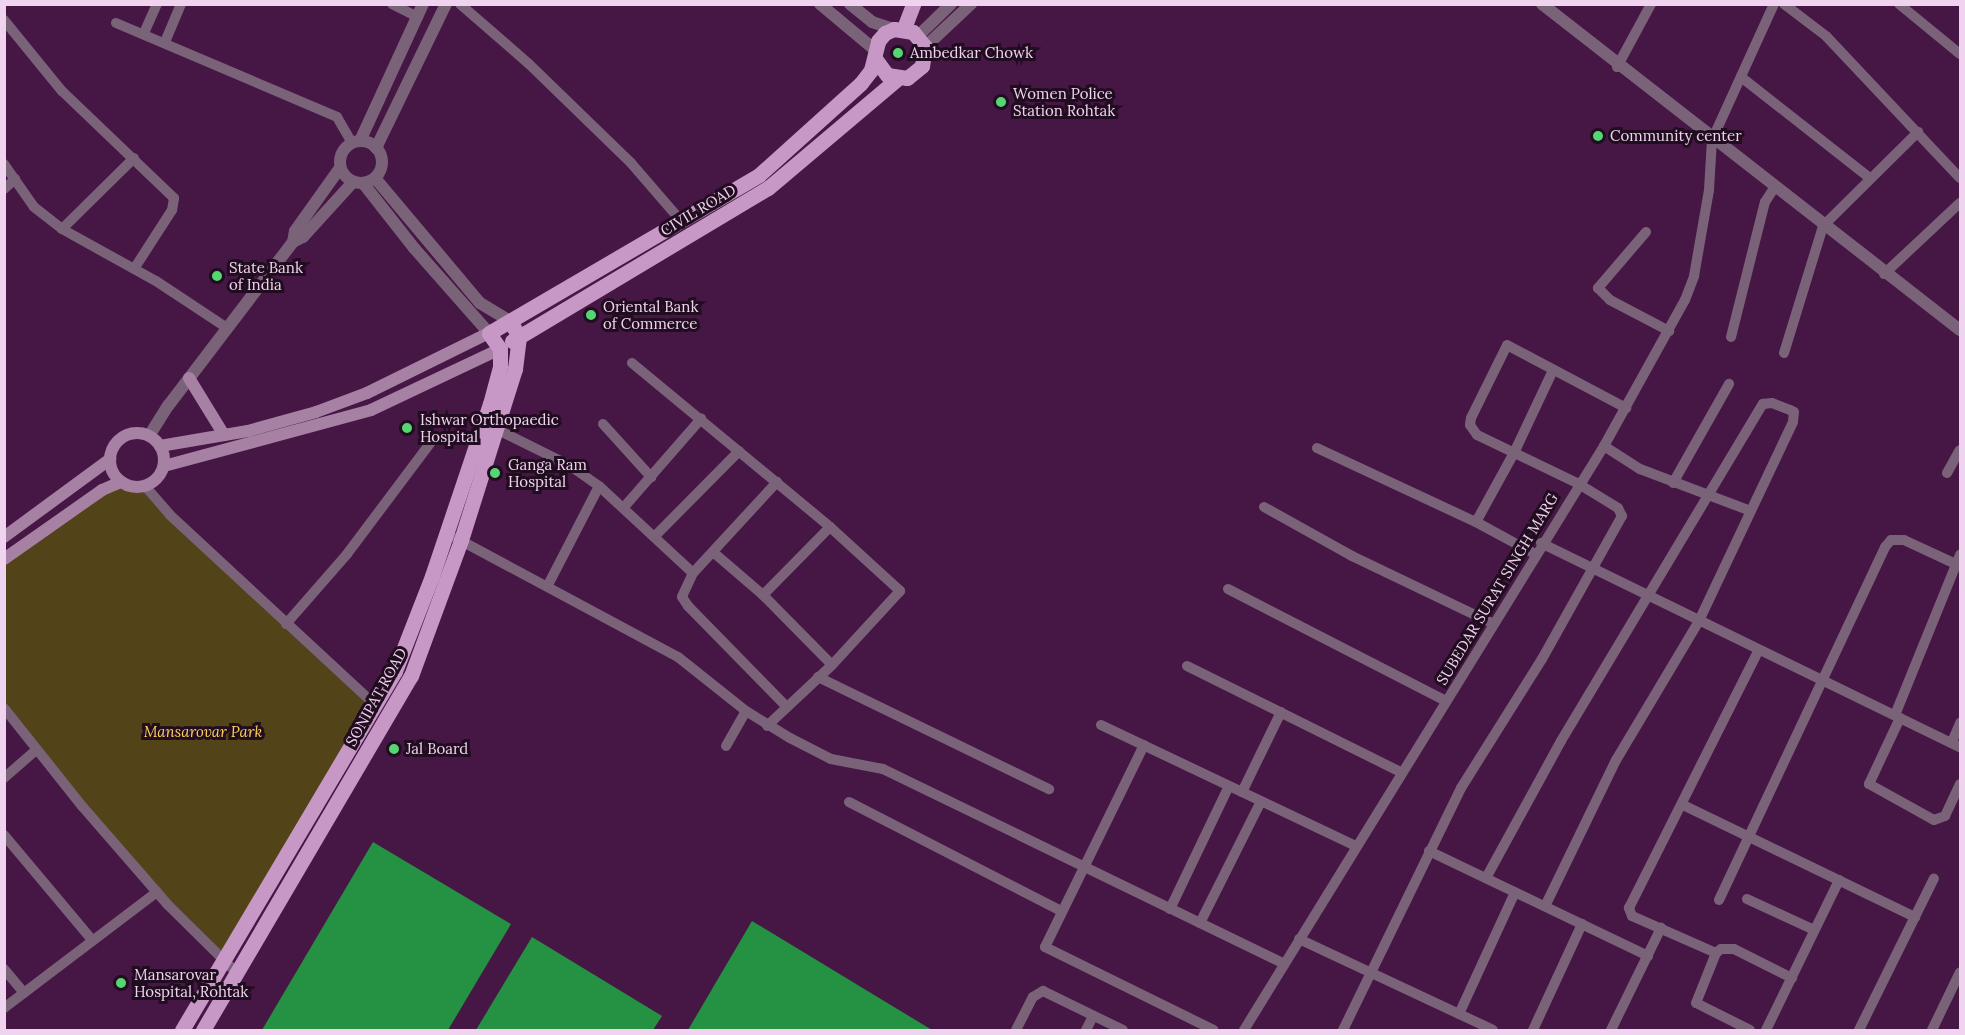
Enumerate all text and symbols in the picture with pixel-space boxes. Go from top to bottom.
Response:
place label: Ambedkar Chowk [910,44,1033,62]
marker: Ambedkar Chowk [891,46,905,60]
place label: Women Police Station Rohtak [1013,84,1115,119]
marker: Women Police Station Rohtak [994,95,1008,109]
place label: Community center [1610,127,1742,145]
marker: Community center [1591,129,1605,143]
street label: CIVIL ROAD [657,180,739,240]
place label: State Bank of India [229,258,303,293]
marker: State Bank of India [210,269,224,283]
place label: Oriental Bank of Commerce [603,297,699,332]
marker: Oriental Bank of Commerce [584,308,598,322]
place label: Ishwar Orthopaedic Hospital [420,410,559,445]
marker: Ishwar Orthopaedic Hospital [398,419,416,437]
place label: Ganga Ram Hospital [508,455,587,490]
marker: Ganga Ram Hospital [486,464,504,482]
street label: SUBEDAR SURAT SINGH MARG [1433,490,1561,688]
street label: SONIPAT ROAD [342,645,410,749]
park label: Mansarovar Park [144,723,262,741]
place label: Jal Board [406,740,468,758]
marker: Jal Board [387,742,401,756]
place label: Mansarovar Hospital, Rohtak [134,965,248,1000]
marker: Mansarovar Hospital, Rohtak [112,974,130,992]

